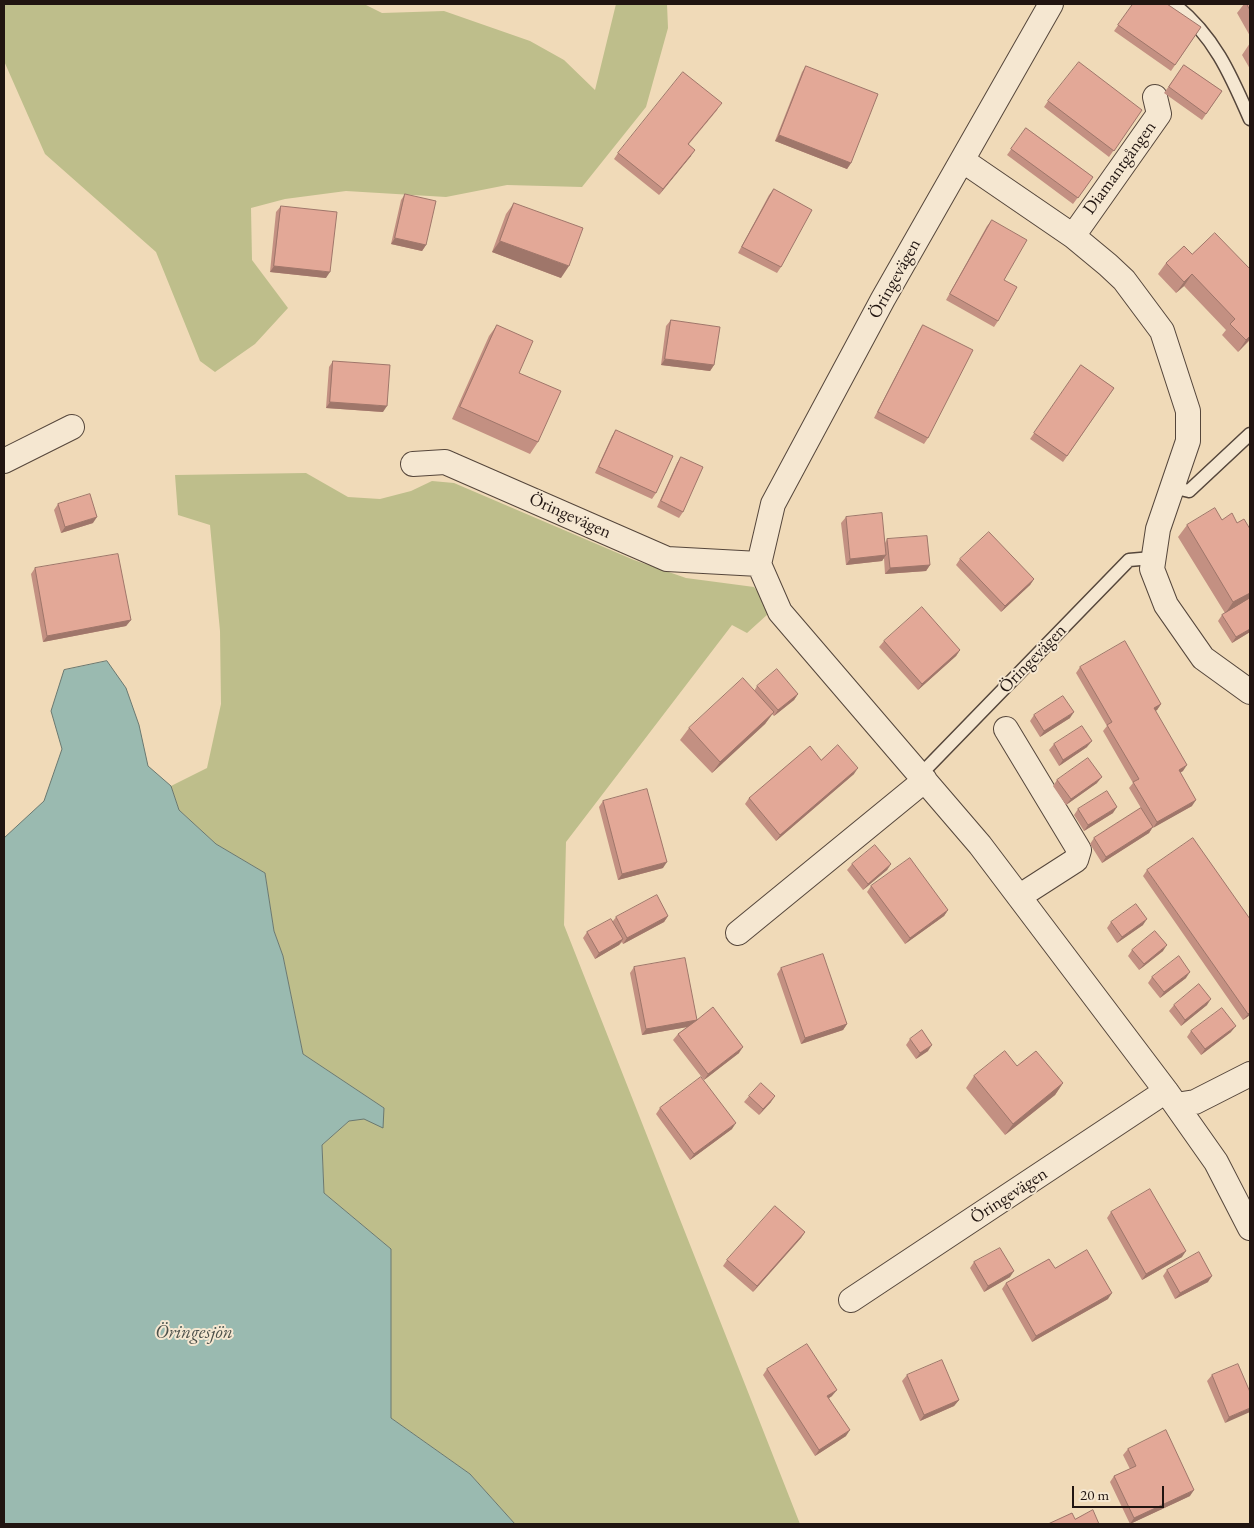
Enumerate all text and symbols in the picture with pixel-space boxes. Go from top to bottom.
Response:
street label: Diamantgången [1079,117,1161,219]
street label: Öringevägen [864,235,926,323]
street label: Öringevägen [526,488,614,544]
street label: Öringevägen [995,620,1071,698]
street label: Öringevägen [966,1163,1052,1229]
water label: Öringesjön [155,1322,233,1344]
scale bar [1074,1476,1166,1508]
text: 20 m [1080,1485,1109,1504]

